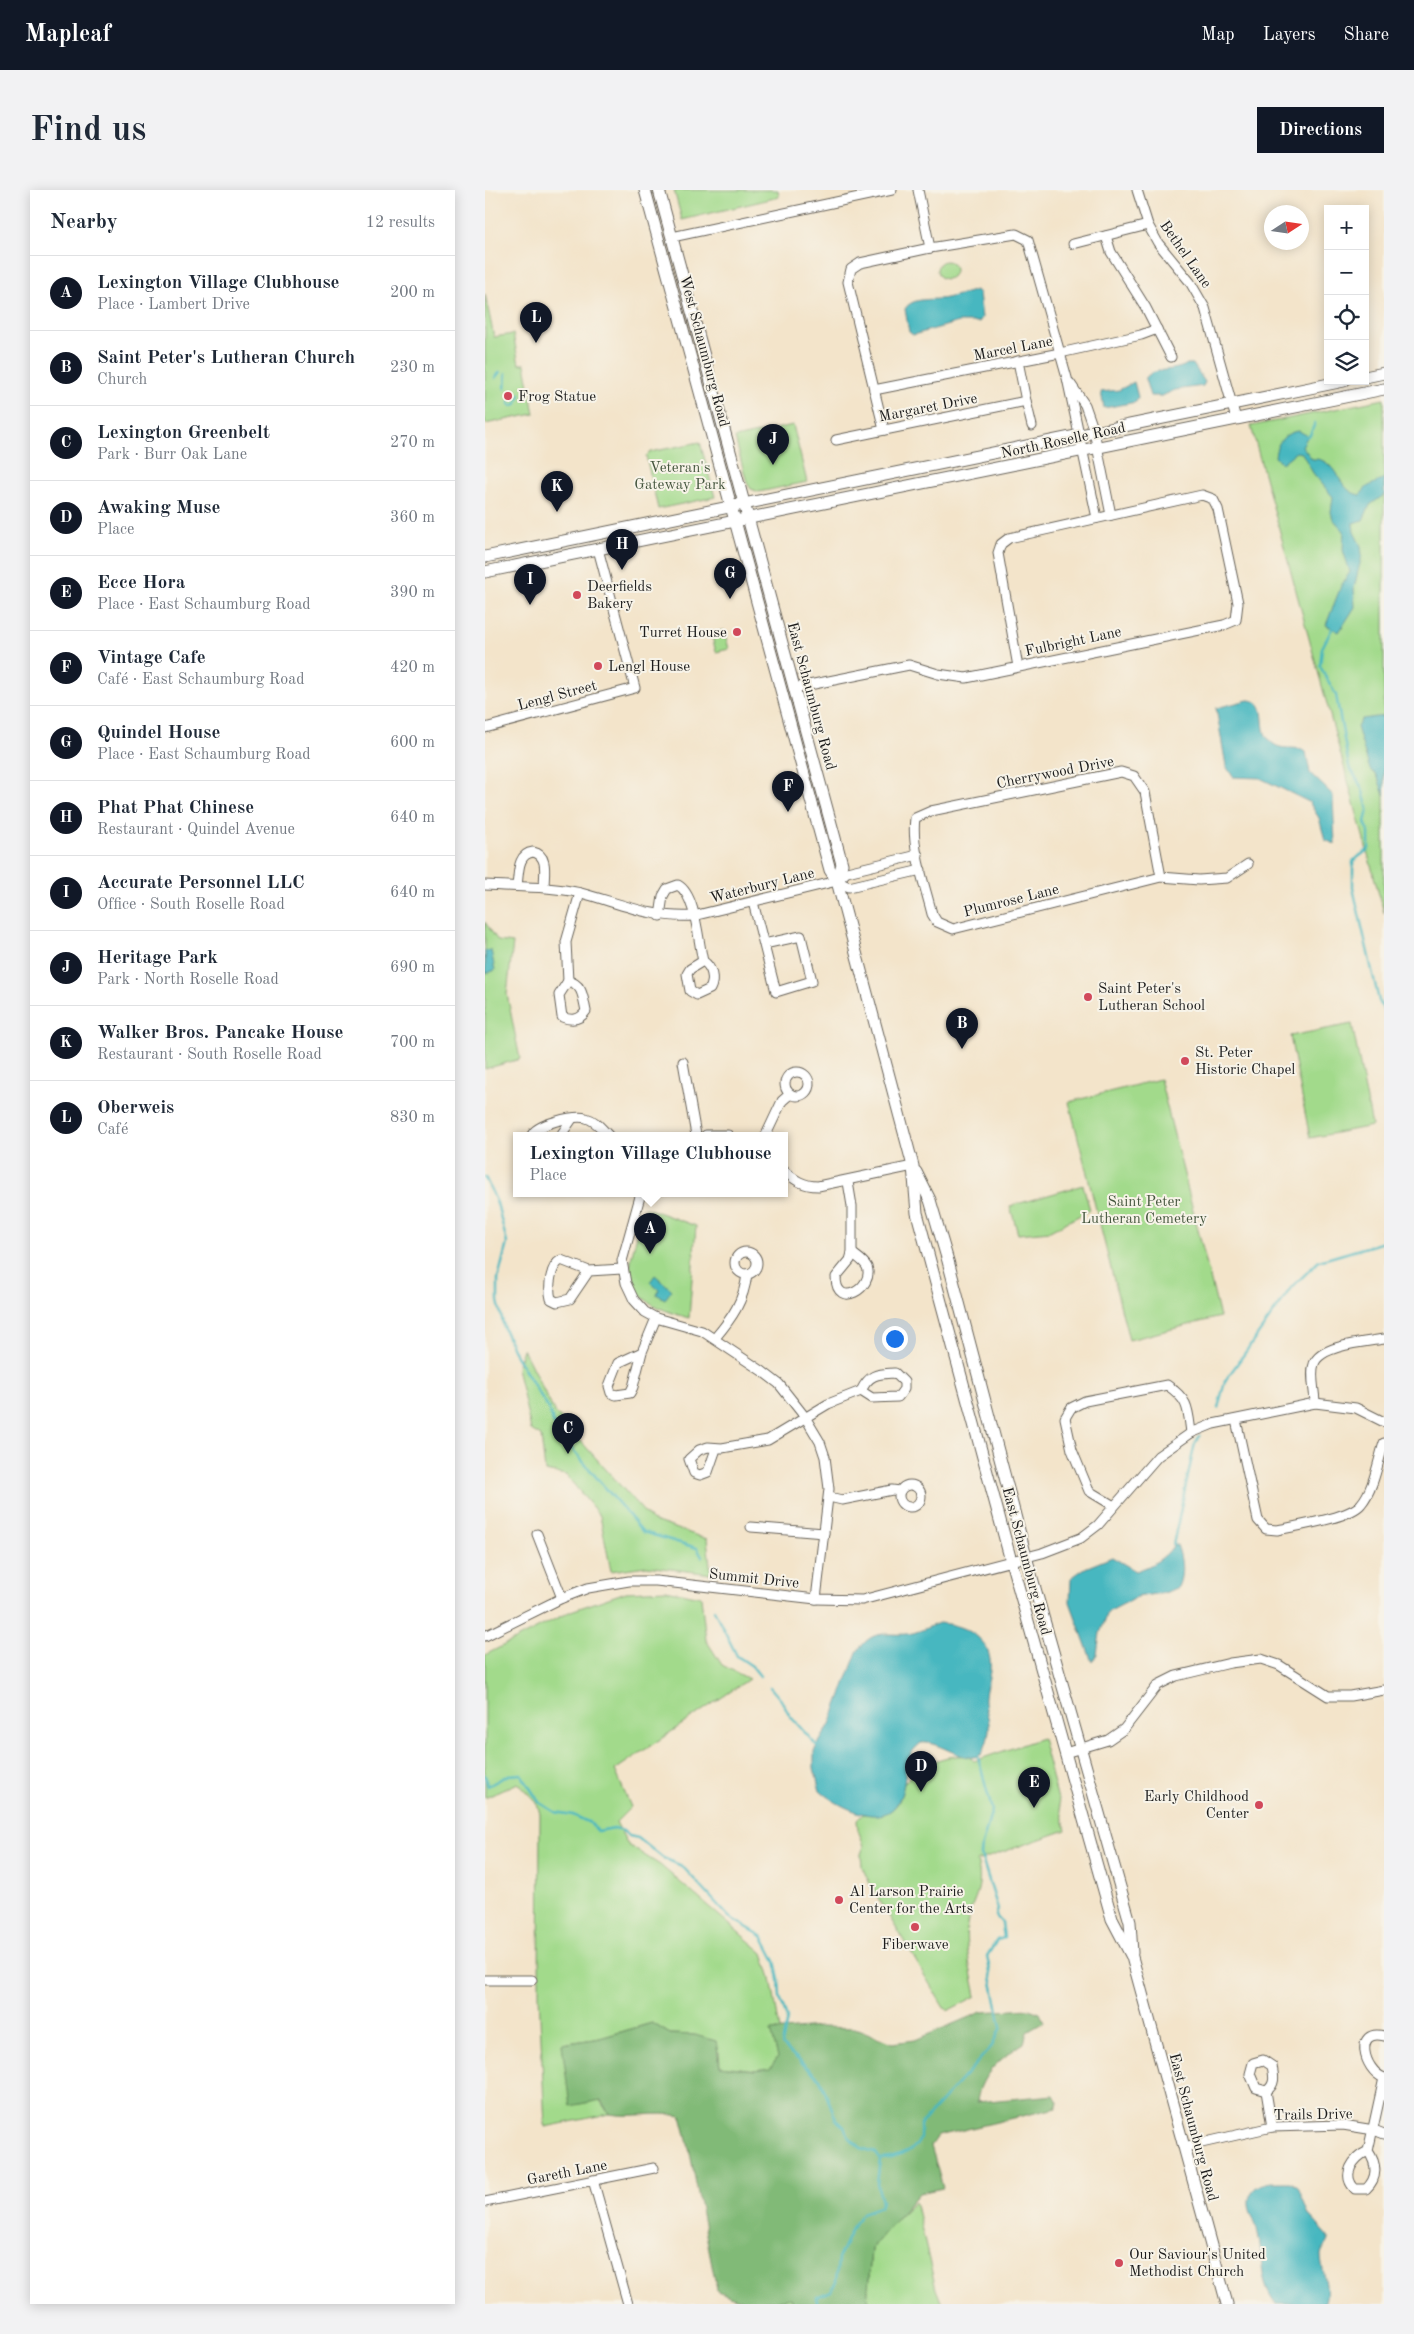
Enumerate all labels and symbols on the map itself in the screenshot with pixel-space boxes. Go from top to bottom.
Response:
north arrow [1264,205,1309,250]
street label: Bethel Lane [1156,218,1213,291]
street label: West Schaumburg Road [676,274,731,429]
pin: L [520,302,552,343]
street label: Marcel Lane [972,334,1054,364]
marker: Frog Statue [502,390,514,402]
place label: Frog Statue [518,390,596,405]
street label: Margaret Drive [878,392,979,425]
street label: North Roselle Road [1000,421,1127,462]
pin: J [757,424,789,465]
park label: Veteran's Gateway Park [634,461,726,493]
pin: K [541,471,573,512]
pin: H [606,529,638,570]
pin: G [714,558,746,599]
pin: I [514,564,546,605]
place label: Deerfields Bakery [587,580,652,612]
marker: Deerfields Bakery [571,589,583,601]
street label: East Schaumburg Road [784,621,838,772]
street label: Fulbright Lane [1024,625,1123,660]
place label: Turret House [639,626,727,641]
marker: Turret House [731,626,743,638]
marker: Lengl House [592,660,604,672]
place label: Lengl House [608,660,690,675]
street label: Lengl Street [516,679,599,714]
street label: Cherrywood Drive [995,755,1115,792]
pin: F [772,771,804,812]
street label: Waterbury Lane [709,866,816,907]
street label: Plumrose Lane [962,882,1061,921]
place label: Saint Peter's Lutheran School [1098,982,1205,1014]
marker: Saint Peter's Lutheran School [1082,991,1094,1003]
pin: B [946,1008,978,1049]
place label: St. Peter Historic Chapel [1195,1046,1295,1078]
marker: St. Peter Historic Chapel [1179,1055,1191,1067]
park label: Saint Peter Lutheran Cemetery [1081,1195,1207,1227]
pin: A [634,1213,666,1254]
your location [882,1326,908,1352]
pin: C [552,1413,584,1454]
street label: East Schaumburg Road [999,1486,1053,1637]
street label: Summit Drive [708,1567,800,1592]
pin: D [905,1751,937,1792]
pin: E [1018,1767,1050,1808]
place label: Early Childhood Center [1144,1790,1249,1822]
marker: Early Childhood Center [1253,1799,1265,1811]
place label: Al Larson Prairie Center for the Arts [849,1885,973,1917]
marker: Al Larson Prairie Center for the Arts [833,1894,845,1906]
marker: Fiberwave [909,1921,921,1933]
place label: Fiberwave [881,1938,949,1953]
street label: East Schaumburg Road [1166,2052,1220,2203]
street label: Trails Drive [1273,2107,1353,2124]
street label: Gareth Lane [526,2158,609,2189]
place label: Our Saviour's United Methodist Church [1129,2248,1266,2280]
marker: Our Saviour's United Methodist Church [1113,2257,1125,2269]

